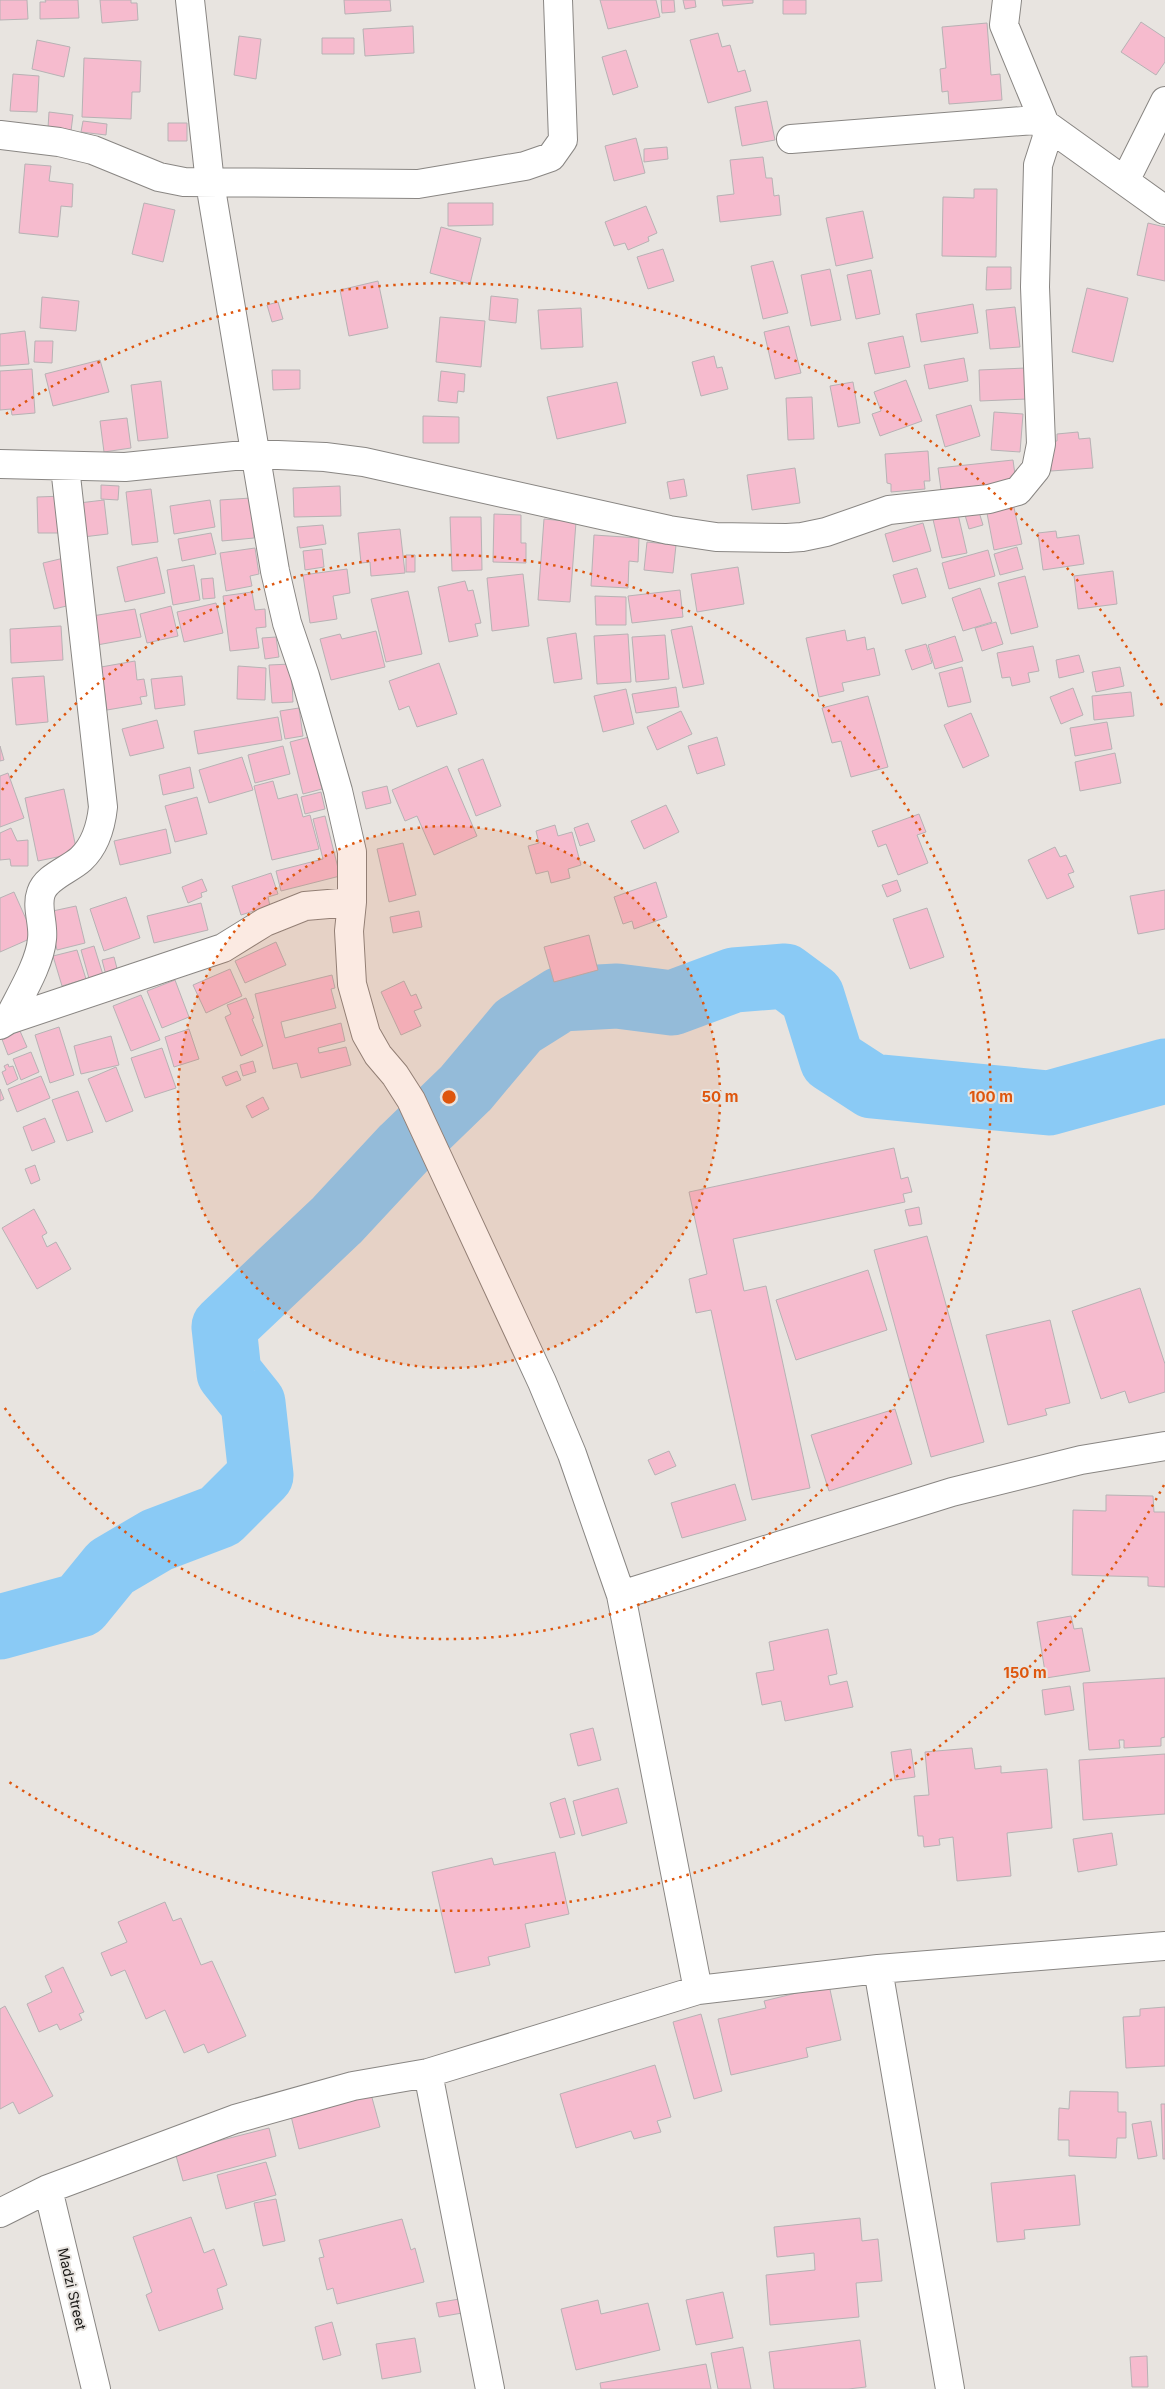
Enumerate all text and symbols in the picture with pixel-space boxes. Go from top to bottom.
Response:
text: 50 m [702,1087,738,1106]
text: 100 m [969,1087,1013,1106]
centre of rings [440,1088,458,1106]
text: 150 m [1003,1663,1047,1682]
street label: Madzi Street [55,2246,90,2332]

